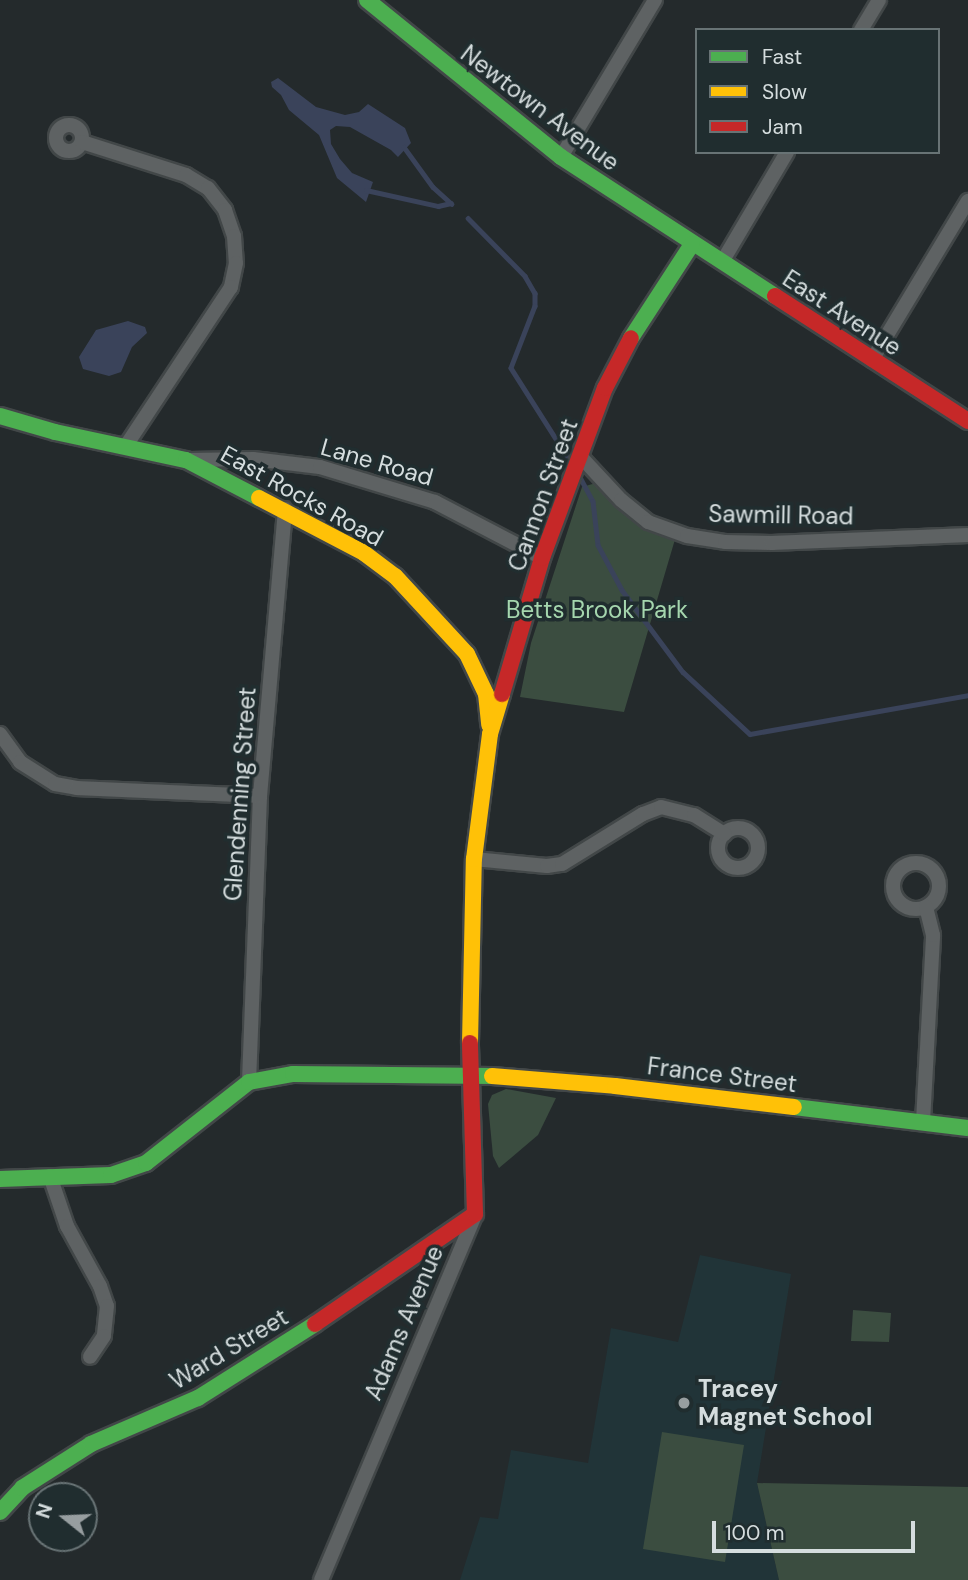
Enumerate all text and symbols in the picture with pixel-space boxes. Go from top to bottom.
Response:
legend [695,28,940,154]
street label: Newtown Avenue [455,39,625,177]
text: Fast [762,43,802,71]
text: Slow [762,78,807,106]
text: Jam [762,113,803,141]
street label: East Avenue [777,264,907,362]
street label: Cannon Street [502,415,584,575]
street label: Lane Road [318,432,436,492]
street label: East Rocks Road [216,439,388,553]
street label: Sawmill Road [708,499,854,531]
park label: Betts Brook Park [506,596,688,624]
street label: Glendenning Street [218,686,262,902]
street label: France Street [646,1052,798,1098]
street label: Adams Avenue [359,1242,449,1404]
street label: Ward Street [165,1302,293,1396]
place label: Tracey Magnet School [698,1375,872,1431]
marker: Tracey Magnet School [676,1395,692,1411]
north arrow [28,1482,98,1552]
text: N [30,1501,58,1521]
scale bar [716,1506,919,1550]
text: 100 m [725,1519,785,1547]

